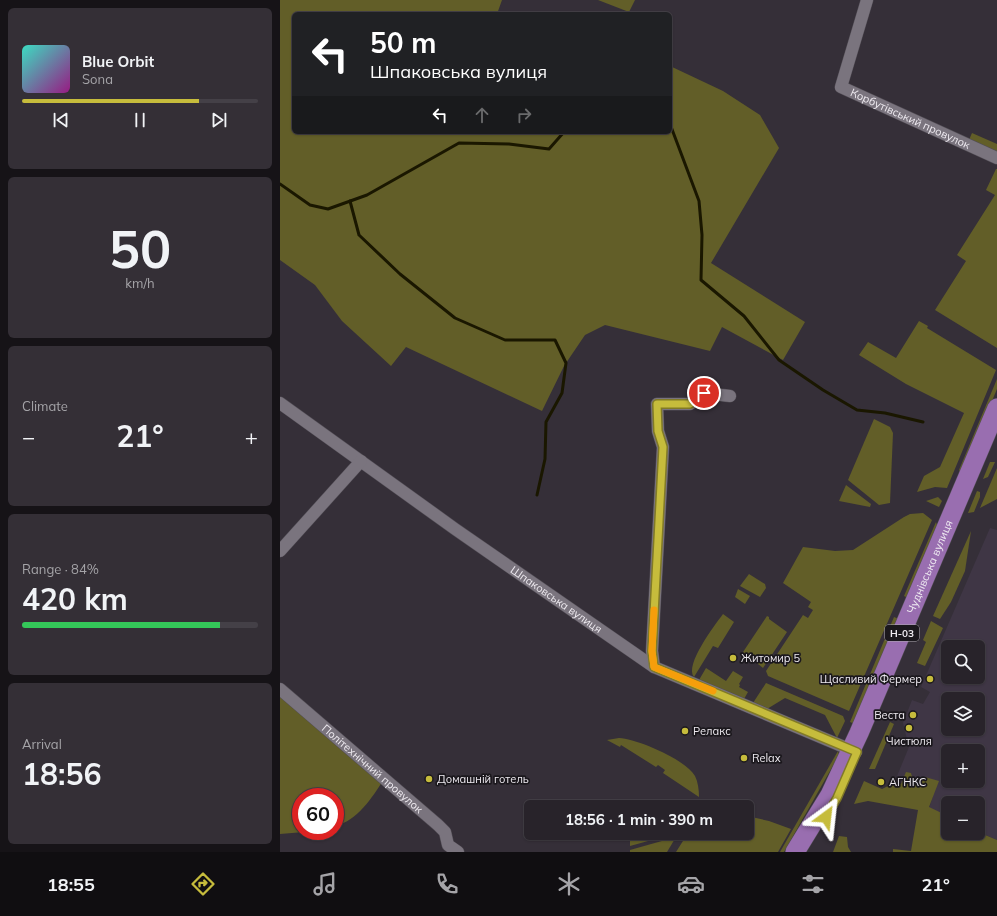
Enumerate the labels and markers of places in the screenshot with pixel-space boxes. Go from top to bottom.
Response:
pin [687,376,721,410]
place label: Житомир 5 [741,651,800,665]
marker: Житомир 5 [728,653,738,663]
place label: Щасливий Фермер [820,672,922,686]
marker: Щасливий Фермер [925,674,935,684]
place label: Веста [874,708,905,722]
marker: Веста [908,710,918,720]
marker: Чистюля [904,723,914,733]
place label: Релакс [693,724,731,738]
marker: Релакс [680,726,690,736]
place label: Чистюля [886,734,932,748]
place label: Relax [752,751,781,765]
marker: Relax [739,753,749,763]
place label: Домашній готель [437,772,529,786]
marker: Домашній готель [424,774,434,784]
place label: АГНКС [889,775,926,789]
marker: АГНКС [876,777,886,787]

